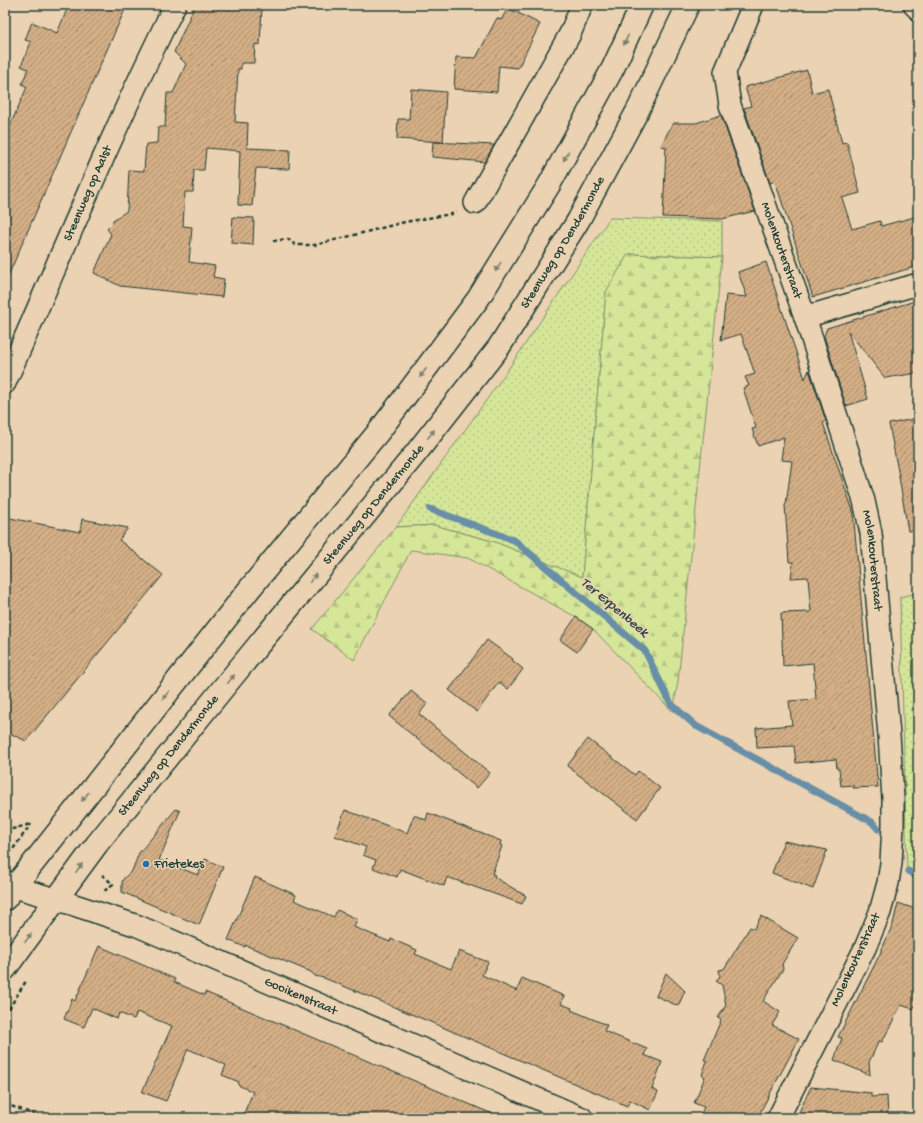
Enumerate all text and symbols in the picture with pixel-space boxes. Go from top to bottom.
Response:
one-way arrow [623,35,629,46]
street label: Steenweg op Aalst [60,142,116,243]
one-way arrow [562,150,569,161]
street label: Steenweg op Dendermonde [518,174,608,311]
street label: Molenkouterstraat [757,200,806,302]
one-way arrow [494,262,502,272]
one-way arrow [419,367,427,378]
one-way arrow [427,429,435,440]
street label: Steenweg op Dendermonde [320,441,428,568]
street label: Molenkouterstraat [859,508,886,613]
one-way arrow [309,573,318,584]
water label: Ter Erpenbeek [577,575,653,642]
one-way arrow [226,673,235,684]
one-way arrow [162,689,170,700]
street label: Steenweg op Dendermonde [115,692,222,819]
one-way arrow [81,791,90,802]
place label: Frietekes [153,857,205,872]
marker: Frietekes [141,859,151,869]
one-way arrow [75,862,84,873]
street label: Molenkouterstraat [828,909,885,1009]
one-way arrow [24,932,32,943]
street label: Gooikenstraat [262,974,341,1019]

